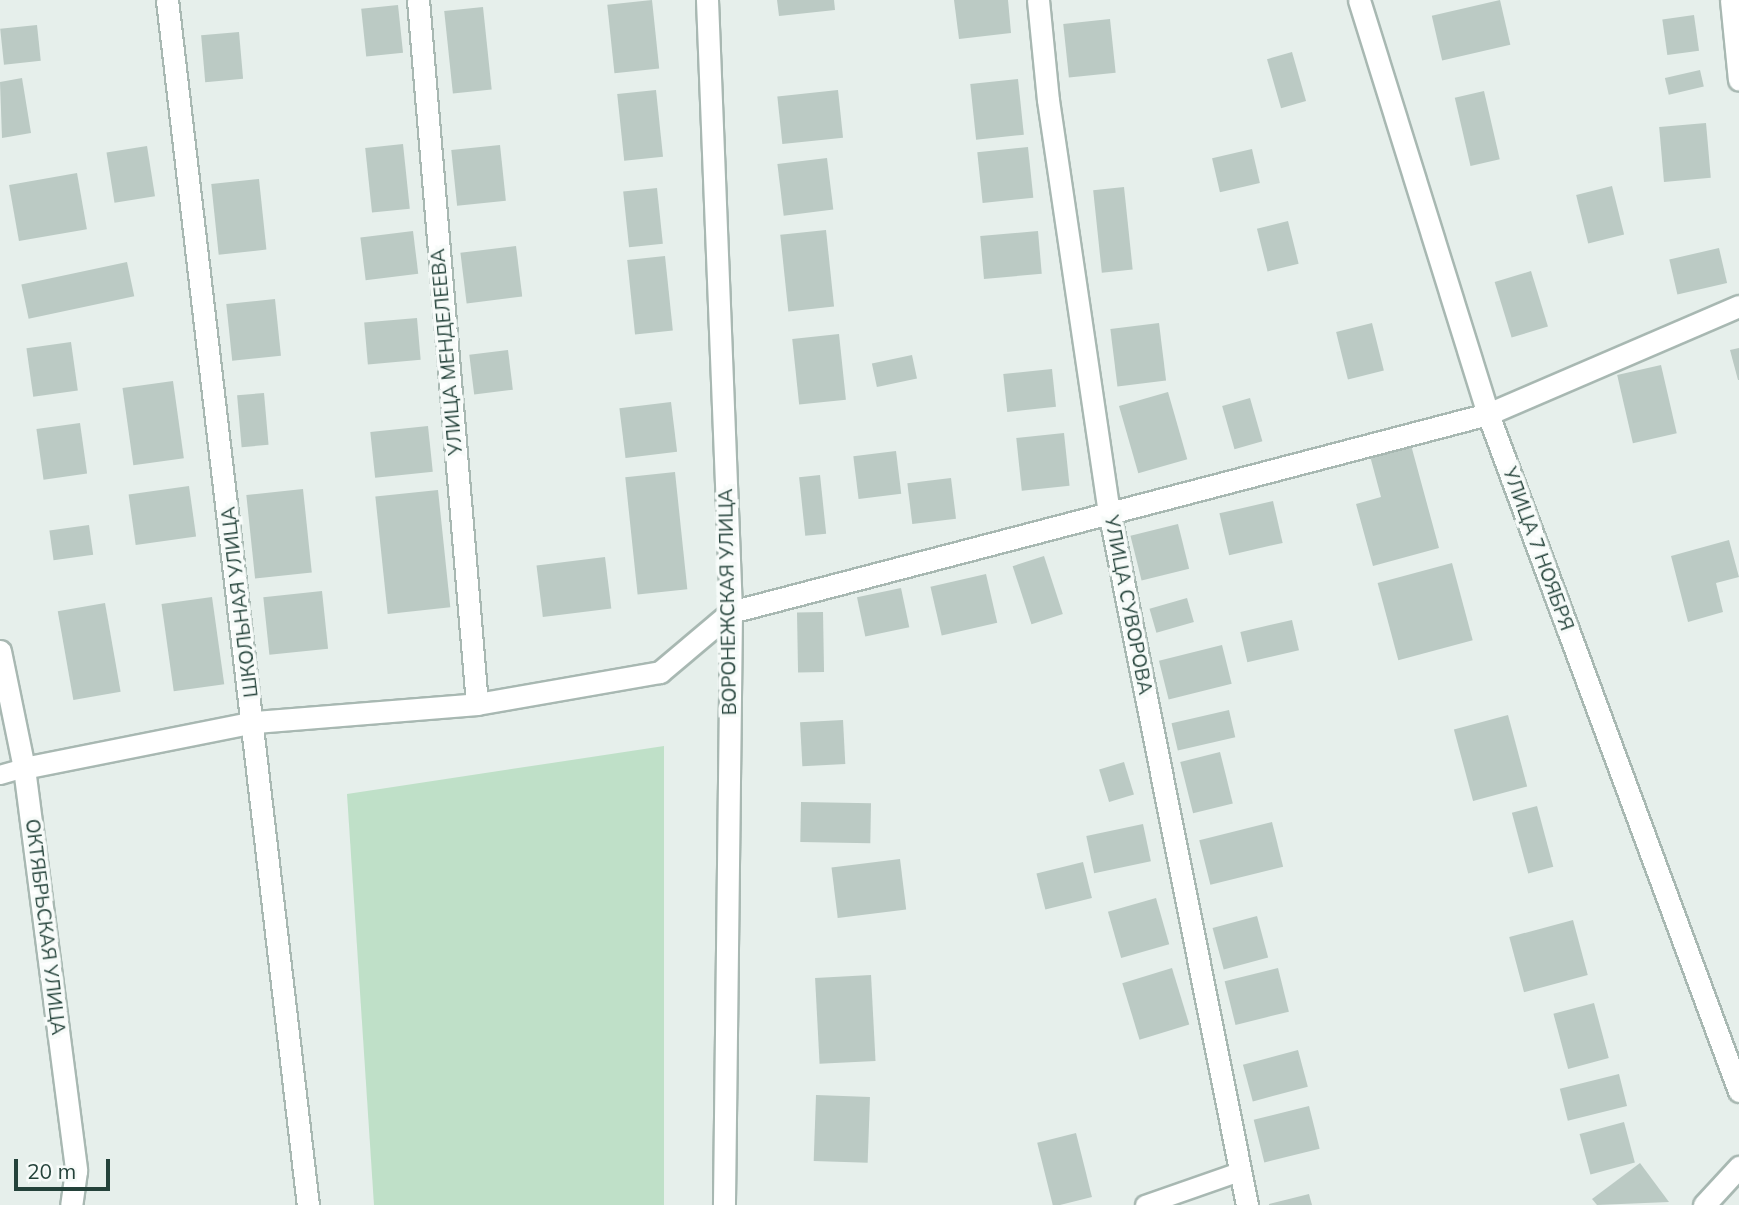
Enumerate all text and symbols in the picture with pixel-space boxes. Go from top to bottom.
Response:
street label: УЛИЦА МЕНДЕЛЕЕВА [427,248,467,456]
street label: УЛИЦА 7 НОЯБРЯ [1498,464,1578,634]
street label: ВОРОНЕЖСКАЯ УЛИЦА [715,489,741,715]
street label: ШКОЛЬНАЯ УЛИЦА [217,505,263,699]
street label: УЛИЦА СУВОРОВА [1099,513,1157,697]
street label: ОКТЯБРЬСКАЯ УЛИЦА [20,818,70,1036]
scale bar [18,1146,114,1190]
text: 20 m [27,1158,76,1184]

